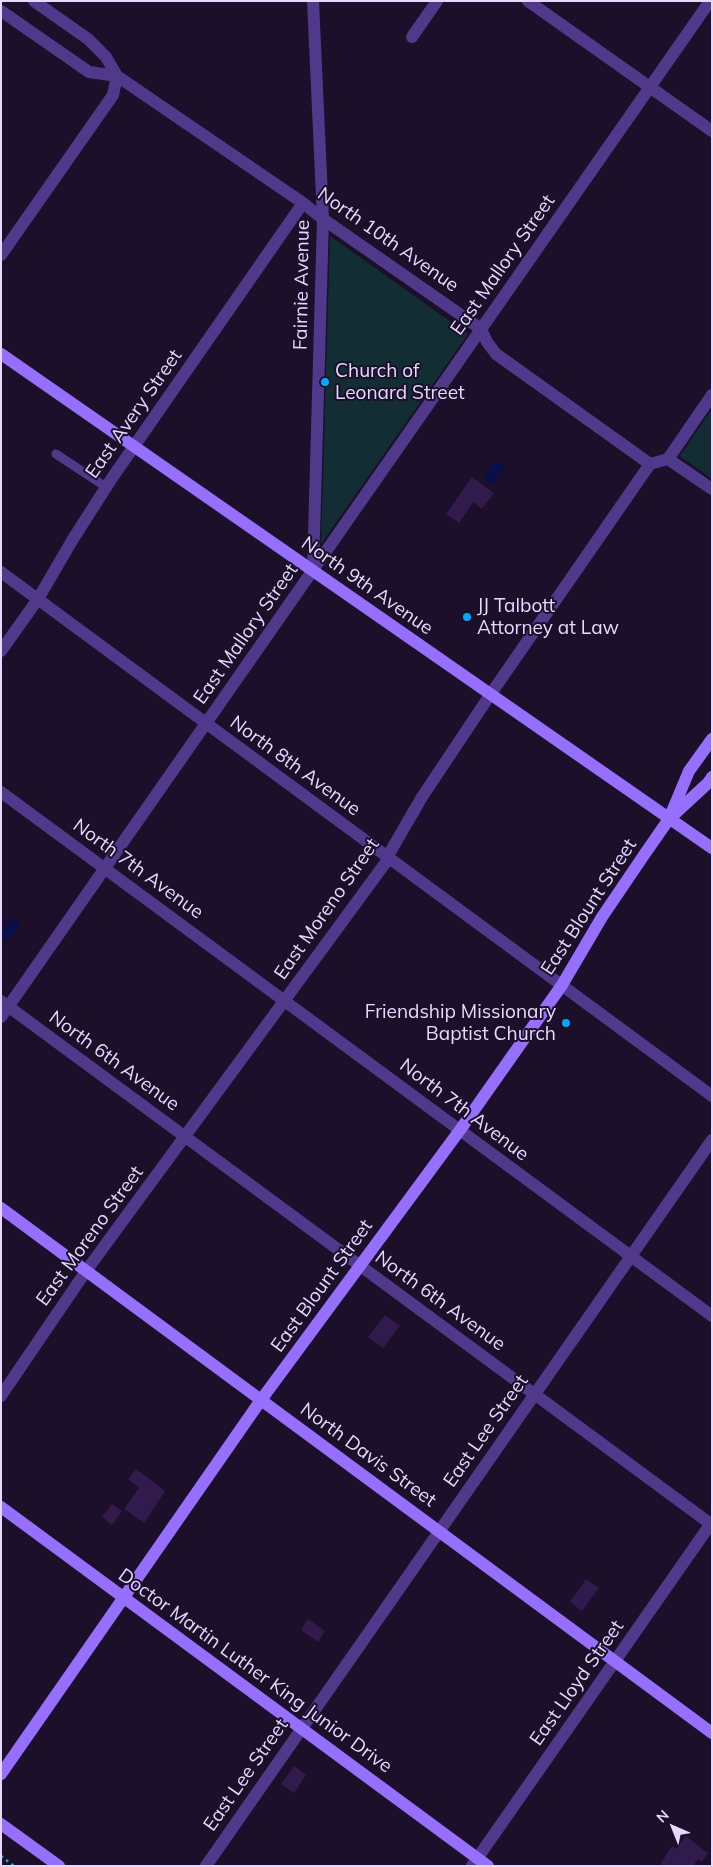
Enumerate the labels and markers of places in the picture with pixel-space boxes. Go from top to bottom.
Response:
place label: Church of Leonard Street [335,360,465,404]
marker: Church of Leonard Street [319,376,331,388]
place label: JJ Talbott Attorney at Law [477,595,619,639]
marker: JJ Talbott Attorney at Law [461,611,473,623]
place label: Friendship Missionary Baptist Church [365,1001,556,1045]
marker: Friendship Missionary Baptist Church [560,1017,572,1029]

